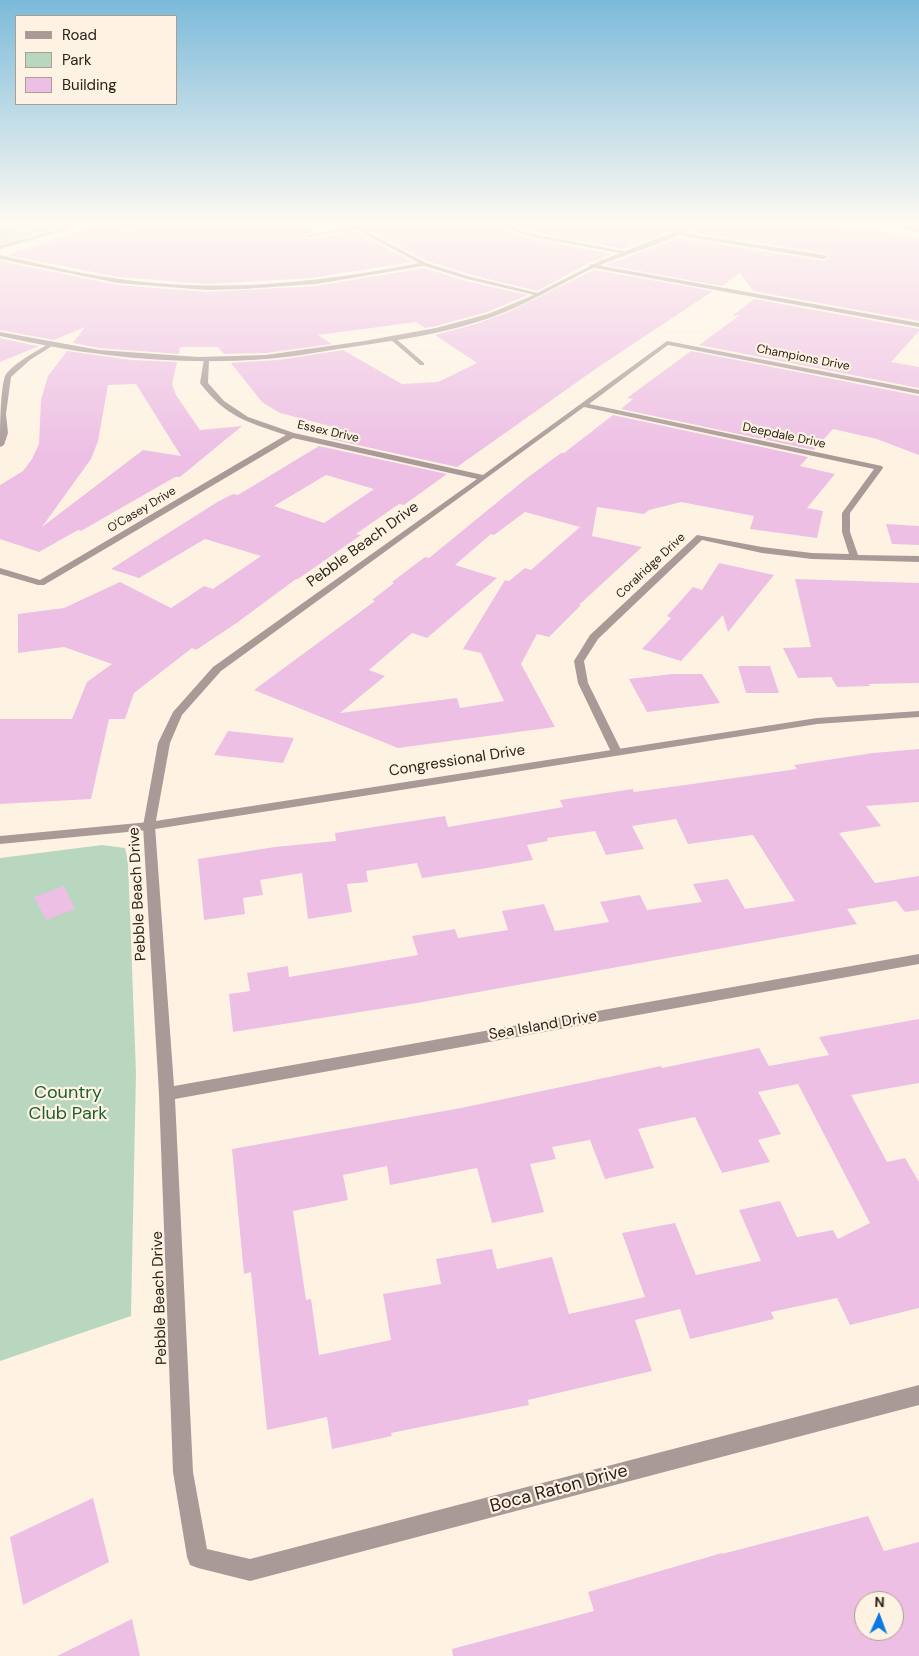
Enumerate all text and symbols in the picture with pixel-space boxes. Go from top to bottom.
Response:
legend [15,15,178,105]
text: Road [62,25,97,45]
text: Park [62,50,92,70]
text: Building [62,75,117,95]
street label: Champions Drive [755,342,851,374]
street label: Essex Drive [296,418,360,446]
street label: Deepdale Drive [741,420,827,452]
street label: O'Casey Drive [105,484,179,536]
street label: Pebble Beach Drive [304,498,422,592]
street label: Coralridge Drive [614,530,688,602]
street label: Congressional Drive [388,741,526,781]
street label: Pebble Beach Drive [126,827,150,961]
street label: Sea Island Drive [488,1008,598,1044]
park label: Country Club Park [29,1082,107,1124]
street label: Pebble Beach Drive [149,1231,171,1365]
street label: Boca Raton Drive [488,1460,630,1518]
north arrow [854,1591,904,1641]
text: N [874,1593,885,1611]

